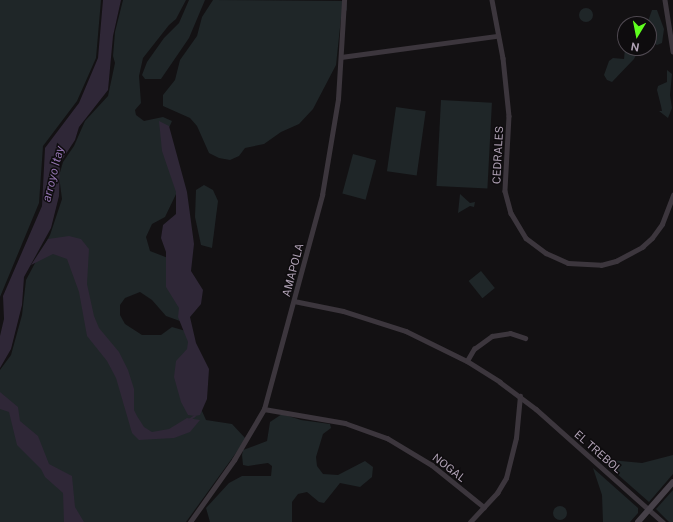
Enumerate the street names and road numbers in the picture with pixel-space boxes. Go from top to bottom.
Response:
street label: CEDRALES [490,126,506,184]
street label: AMAPOLA [280,242,306,298]
street label: EL TREBOL [572,428,624,476]
street label: NOGAL [430,451,468,485]

